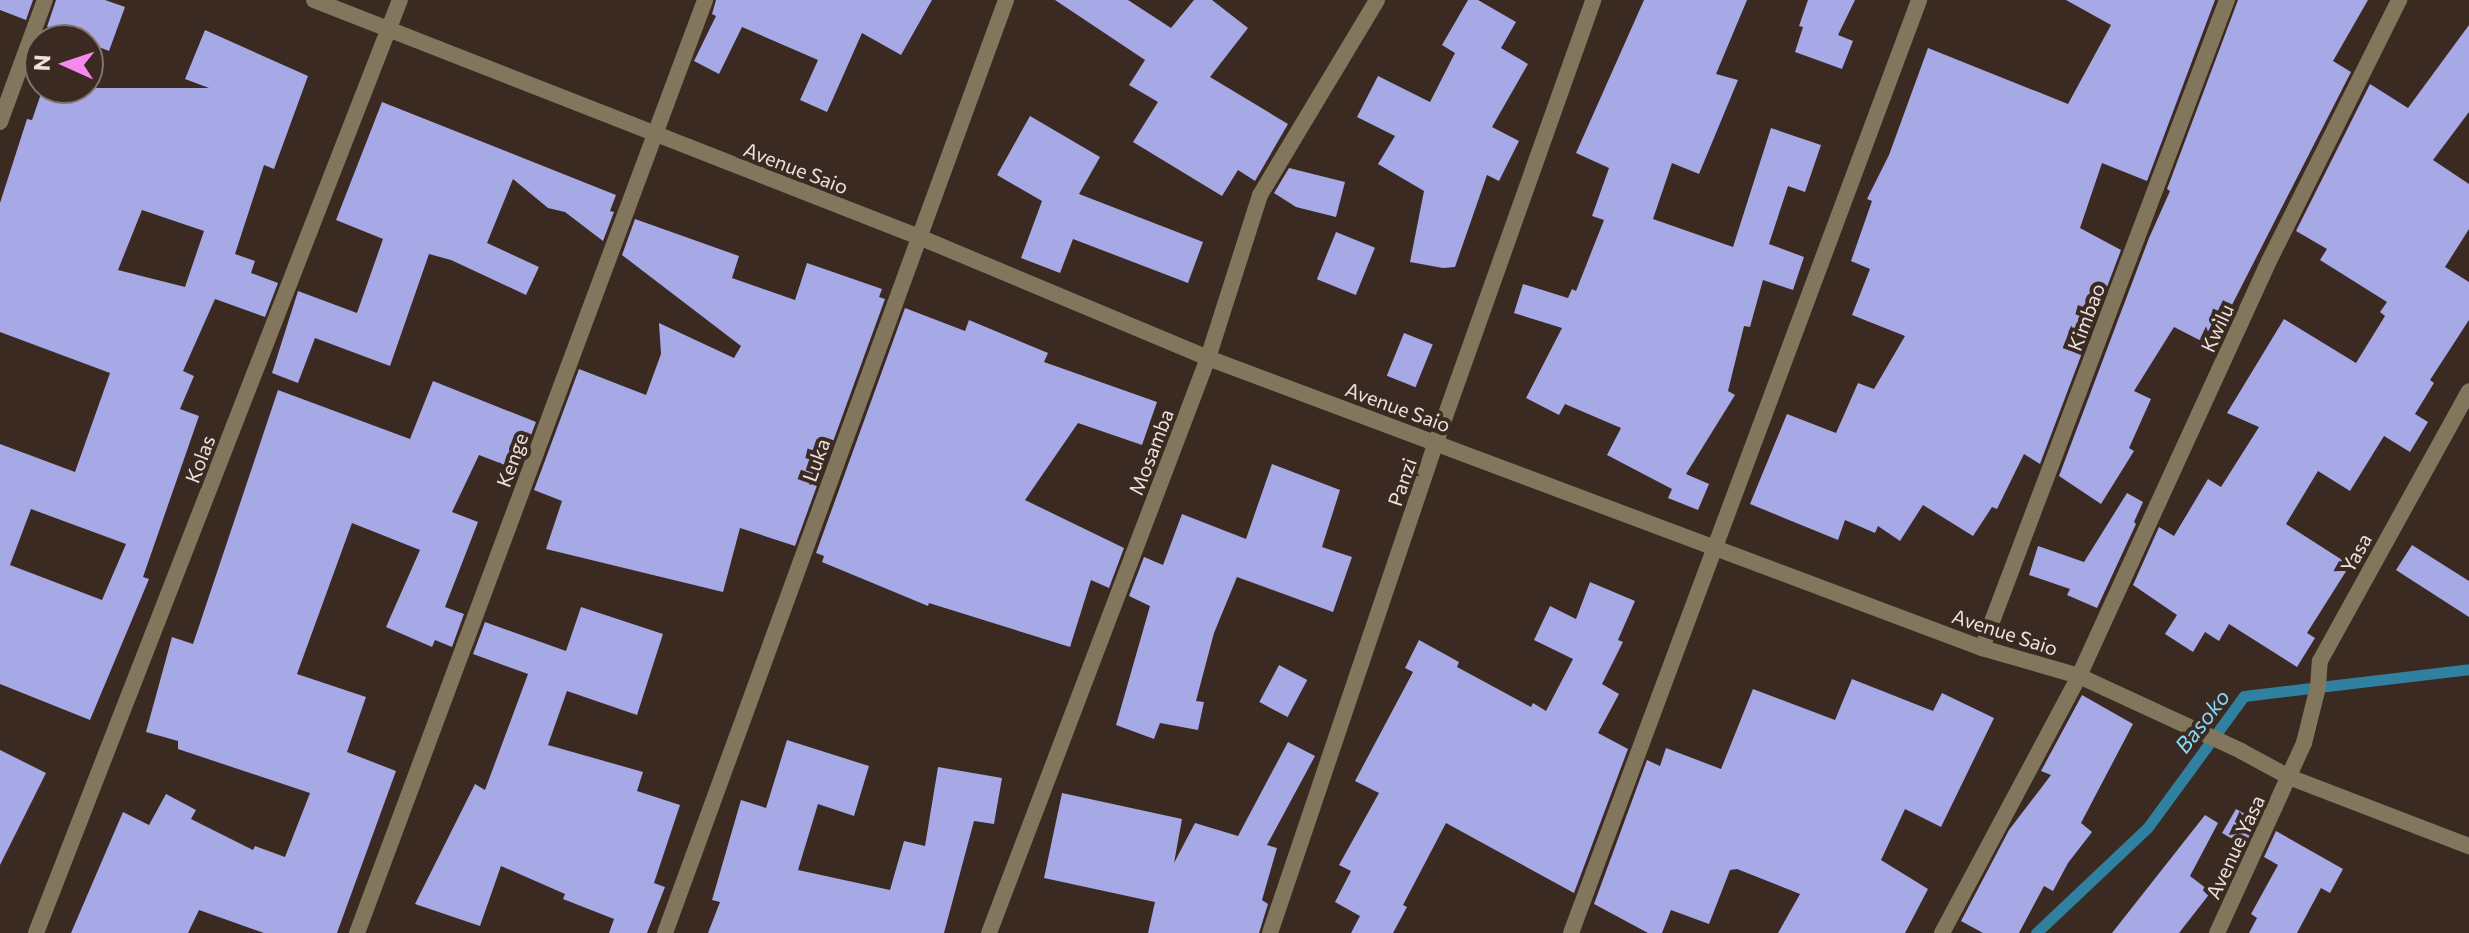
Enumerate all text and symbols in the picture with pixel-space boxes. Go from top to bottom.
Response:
north arrow [24,24,104,104]
text: N [28,54,55,72]
street label: Avenue Saio [740,137,852,199]
street label: Kimbao [2062,280,2110,354]
street label: Kwilu [2196,300,2238,356]
street label: Avenue Saio [1342,377,1454,437]
street label: Mosamba [1124,406,1178,498]
street label: Kenge [491,430,533,490]
street label: Kolas [180,432,220,486]
street label: Luka [797,435,835,485]
street label: Panzi [1383,455,1421,509]
street label: Yasa [2336,529,2376,577]
street label: Avenue Saio [1949,604,2061,660]
water label: Basoko [2169,684,2235,758]
street label: Avenue Yasa [2201,791,2269,903]

